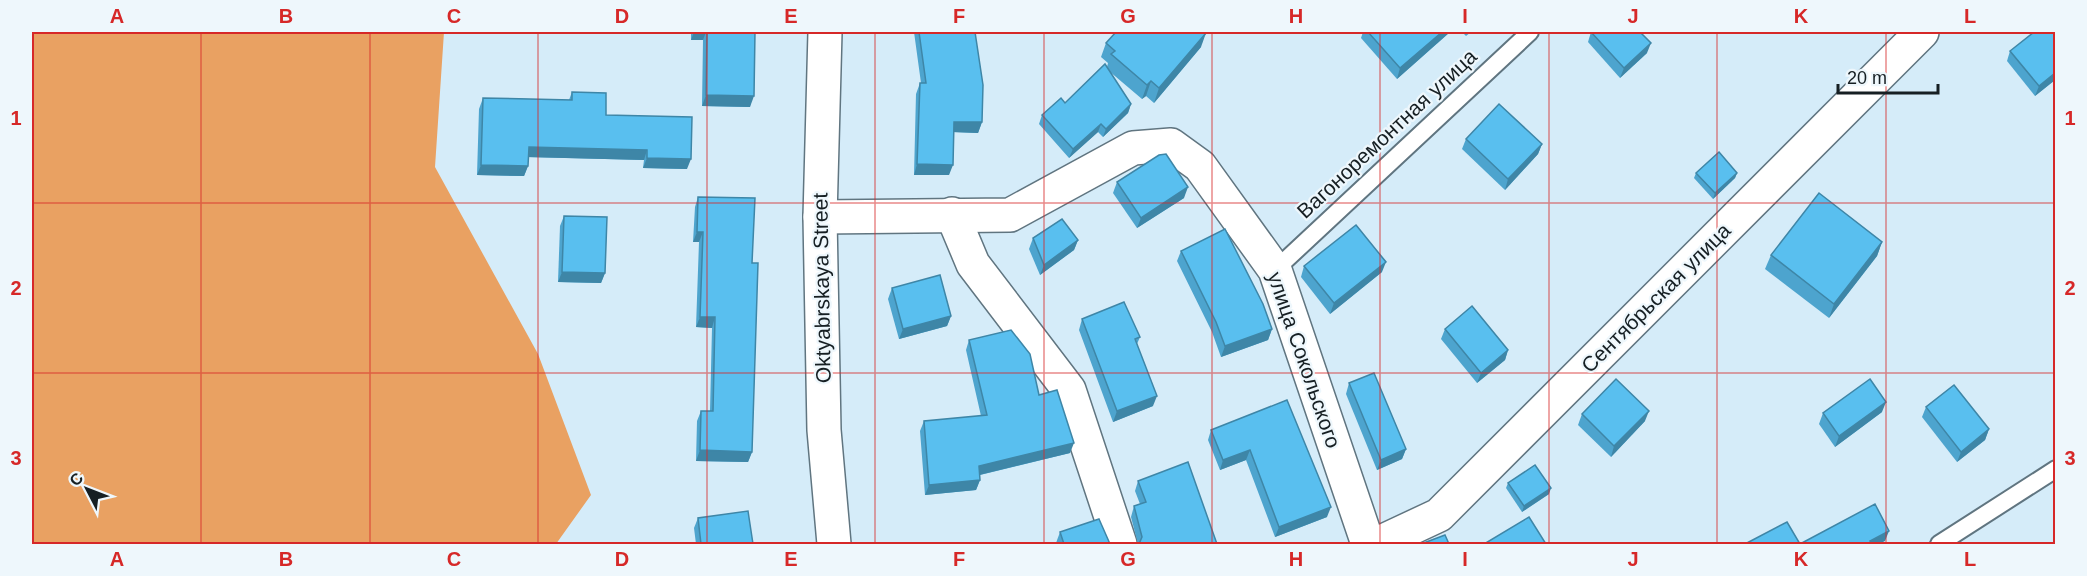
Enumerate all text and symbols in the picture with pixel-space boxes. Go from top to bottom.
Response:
text: A [110,5,124,27]
text: B [279,5,293,27]
text: C [447,5,461,27]
text: D [615,5,629,27]
text: E [784,5,798,27]
text: F [953,5,965,27]
text: G [1120,5,1136,27]
text: H [1289,5,1303,27]
text: I [1462,5,1468,27]
text: J [1627,5,1639,27]
text: K [1794,5,1809,27]
text: L [1964,5,1976,27]
street label: Вагоноремонтная улица [1292,44,1481,223]
scale bar [1838,57,1938,95]
text: 20 m [1847,68,1887,88]
text: 1 [10,107,22,129]
text: 1 [2064,107,2076,129]
street label: Oktyabrskaya Street [808,193,835,383]
street label: Сентябрьская улица [1577,218,1735,377]
street label: улица Сокольского [1264,269,1345,451]
text: 2 [10,277,22,299]
text: 2 [2064,277,2076,299]
text: 3 [10,447,22,469]
text: 3 [2064,447,2076,469]
north arrow [57,459,117,519]
text: С [66,469,87,489]
text: A [110,548,124,570]
text: B [279,548,293,570]
text: C [447,548,461,570]
text: D [615,548,629,570]
text: E [784,548,798,570]
text: F [953,548,965,570]
text: G [1120,548,1136,570]
text: H [1289,548,1303,570]
text: I [1462,548,1468,570]
text: J [1627,548,1639,570]
text: K [1794,548,1809,570]
text: L [1964,548,1976,570]

